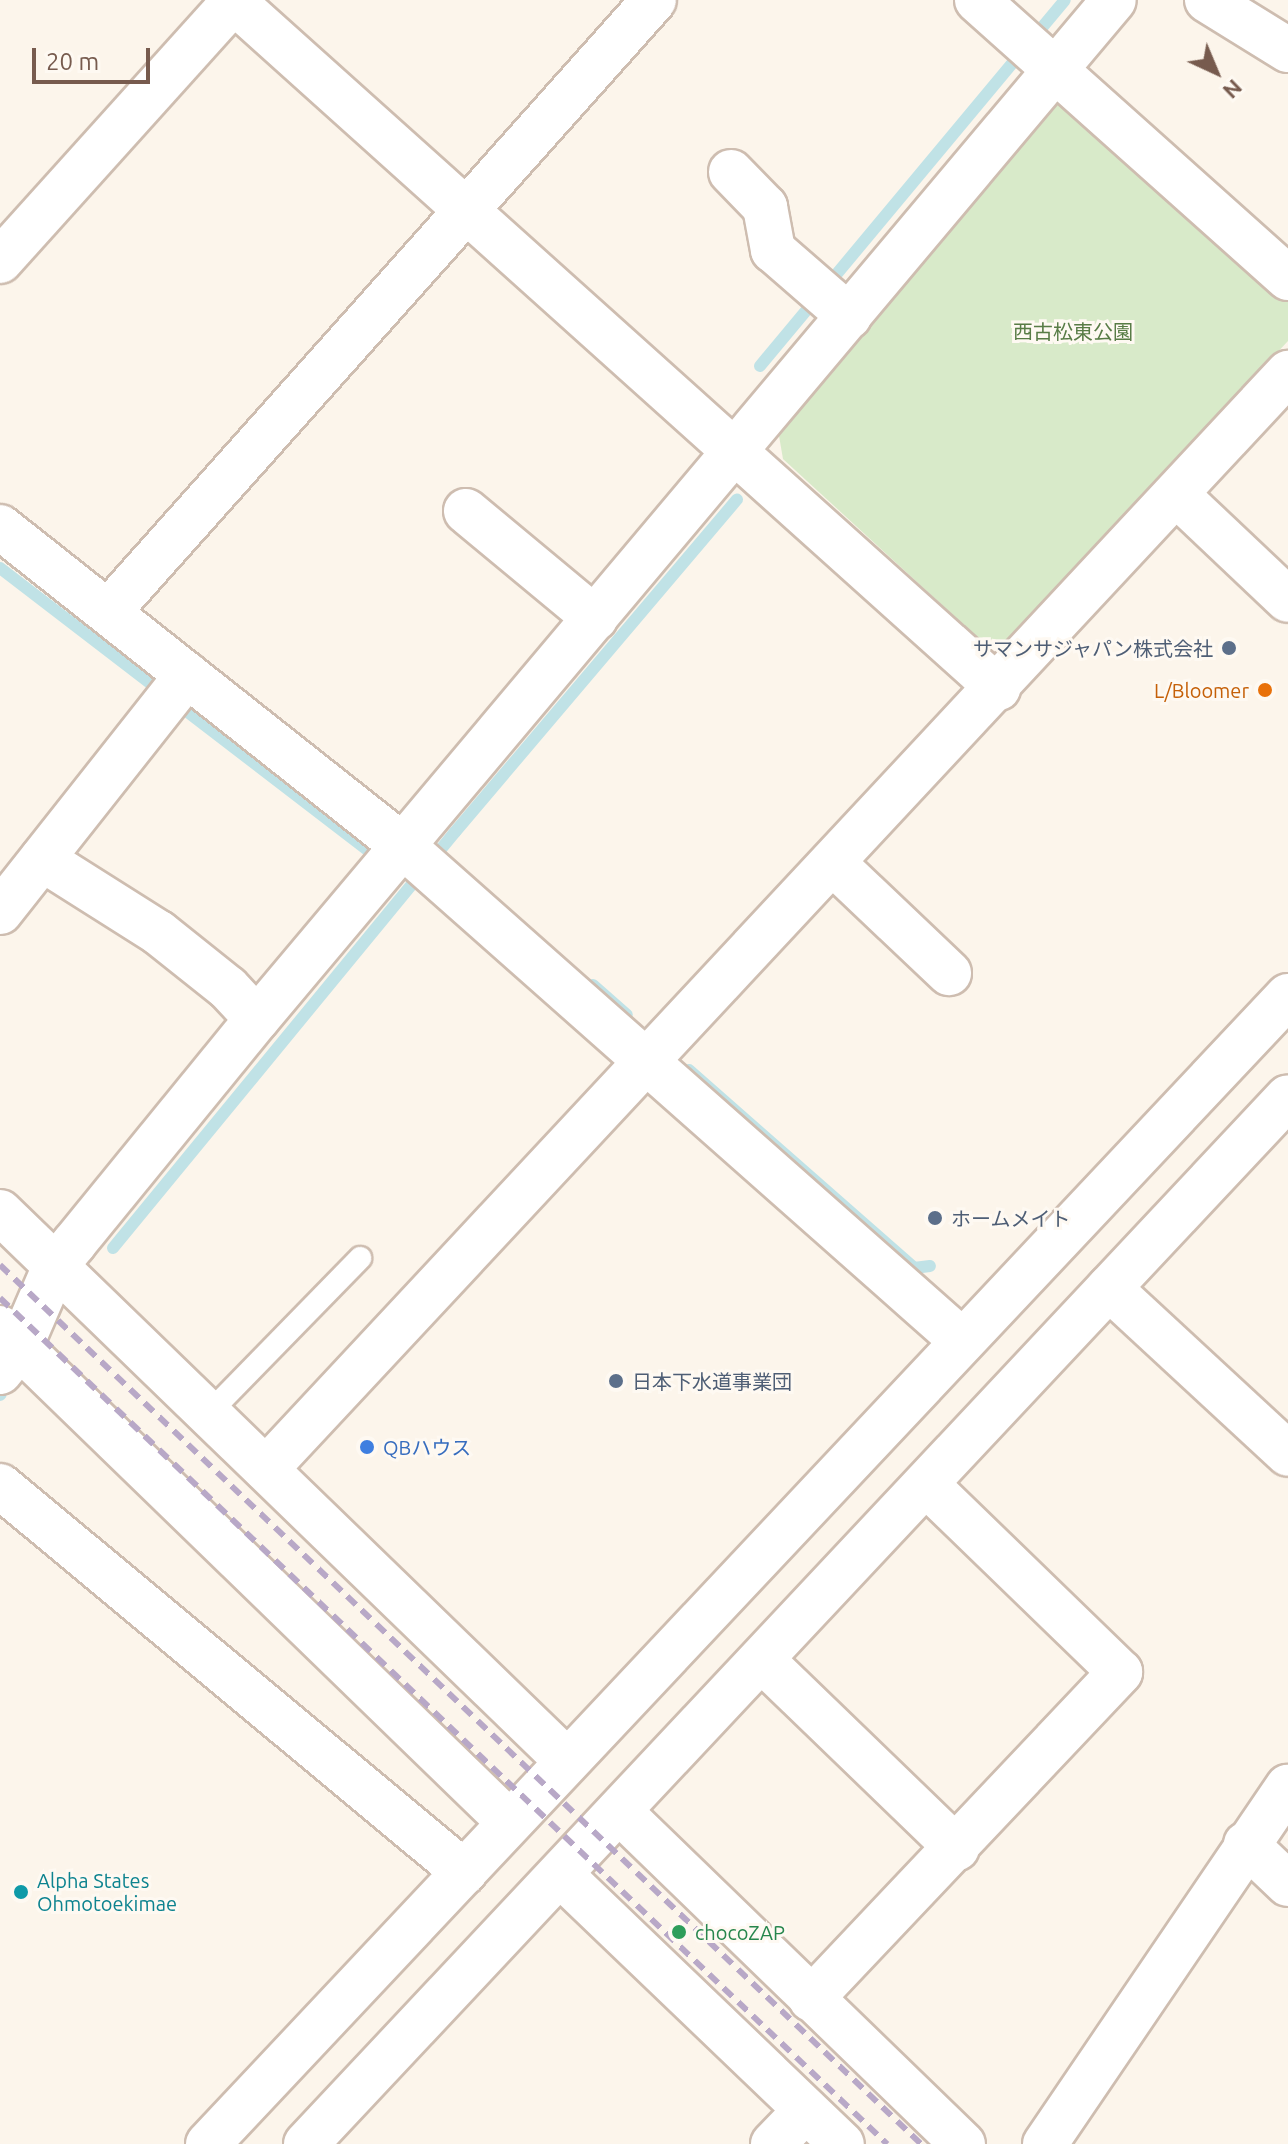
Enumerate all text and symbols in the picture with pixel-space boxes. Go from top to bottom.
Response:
scale bar [36,32,154,82]
north arrow [1176,32,1256,112]
text: 20 m [46,48,99,75]
text: N [1218,75,1248,104]
park label: 西古松東公園 [1013,319,1133,343]
place label: サマンサジャパン株式会社 [973,636,1213,660]
marker: サマンサジャパン株式会社 [1220,639,1238,657]
place label: L/Bloomer [1154,678,1249,702]
marker: L/Bloomer [1256,681,1274,699]
place label: ホームメイト [951,1206,1071,1230]
marker: ホームメイト [926,1209,944,1227]
place label: 日本下水道事業団 [632,1369,792,1393]
marker: 日本下水道事業団 [607,1372,625,1390]
place label: QBハウス [383,1435,471,1459]
marker: QBハウス [358,1438,376,1456]
place label: Alpha States Ohmotoekimae [37,1868,177,1915]
marker: Alpha States Ohmotoekimae [12,1883,30,1901]
place label: chocoZAP [695,1920,785,1944]
marker: chocoZAP [670,1923,688,1941]

